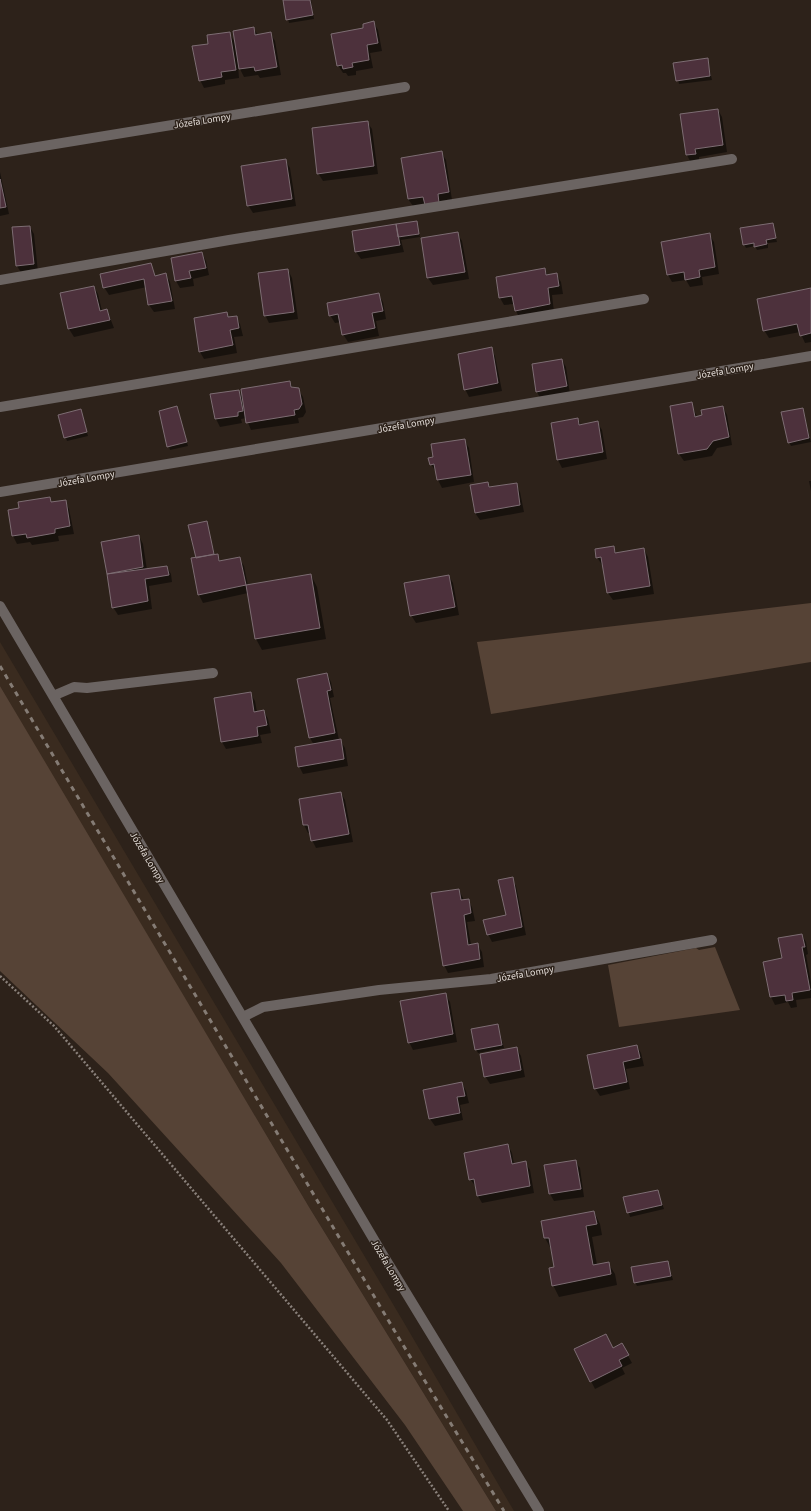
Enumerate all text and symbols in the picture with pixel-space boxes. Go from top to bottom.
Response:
street label: Józefa Lompy [173,110,232,132]
street label: Józefa Lompy [696,359,755,383]
street label: Józefa Lompy [377,413,436,437]
street label: Józefa Lompy [57,467,116,491]
street label: Józefa Lompy [126,829,168,886]
street label: Józefa Lompy [496,962,555,986]
street label: Józefa Lompy [367,1237,409,1294]

